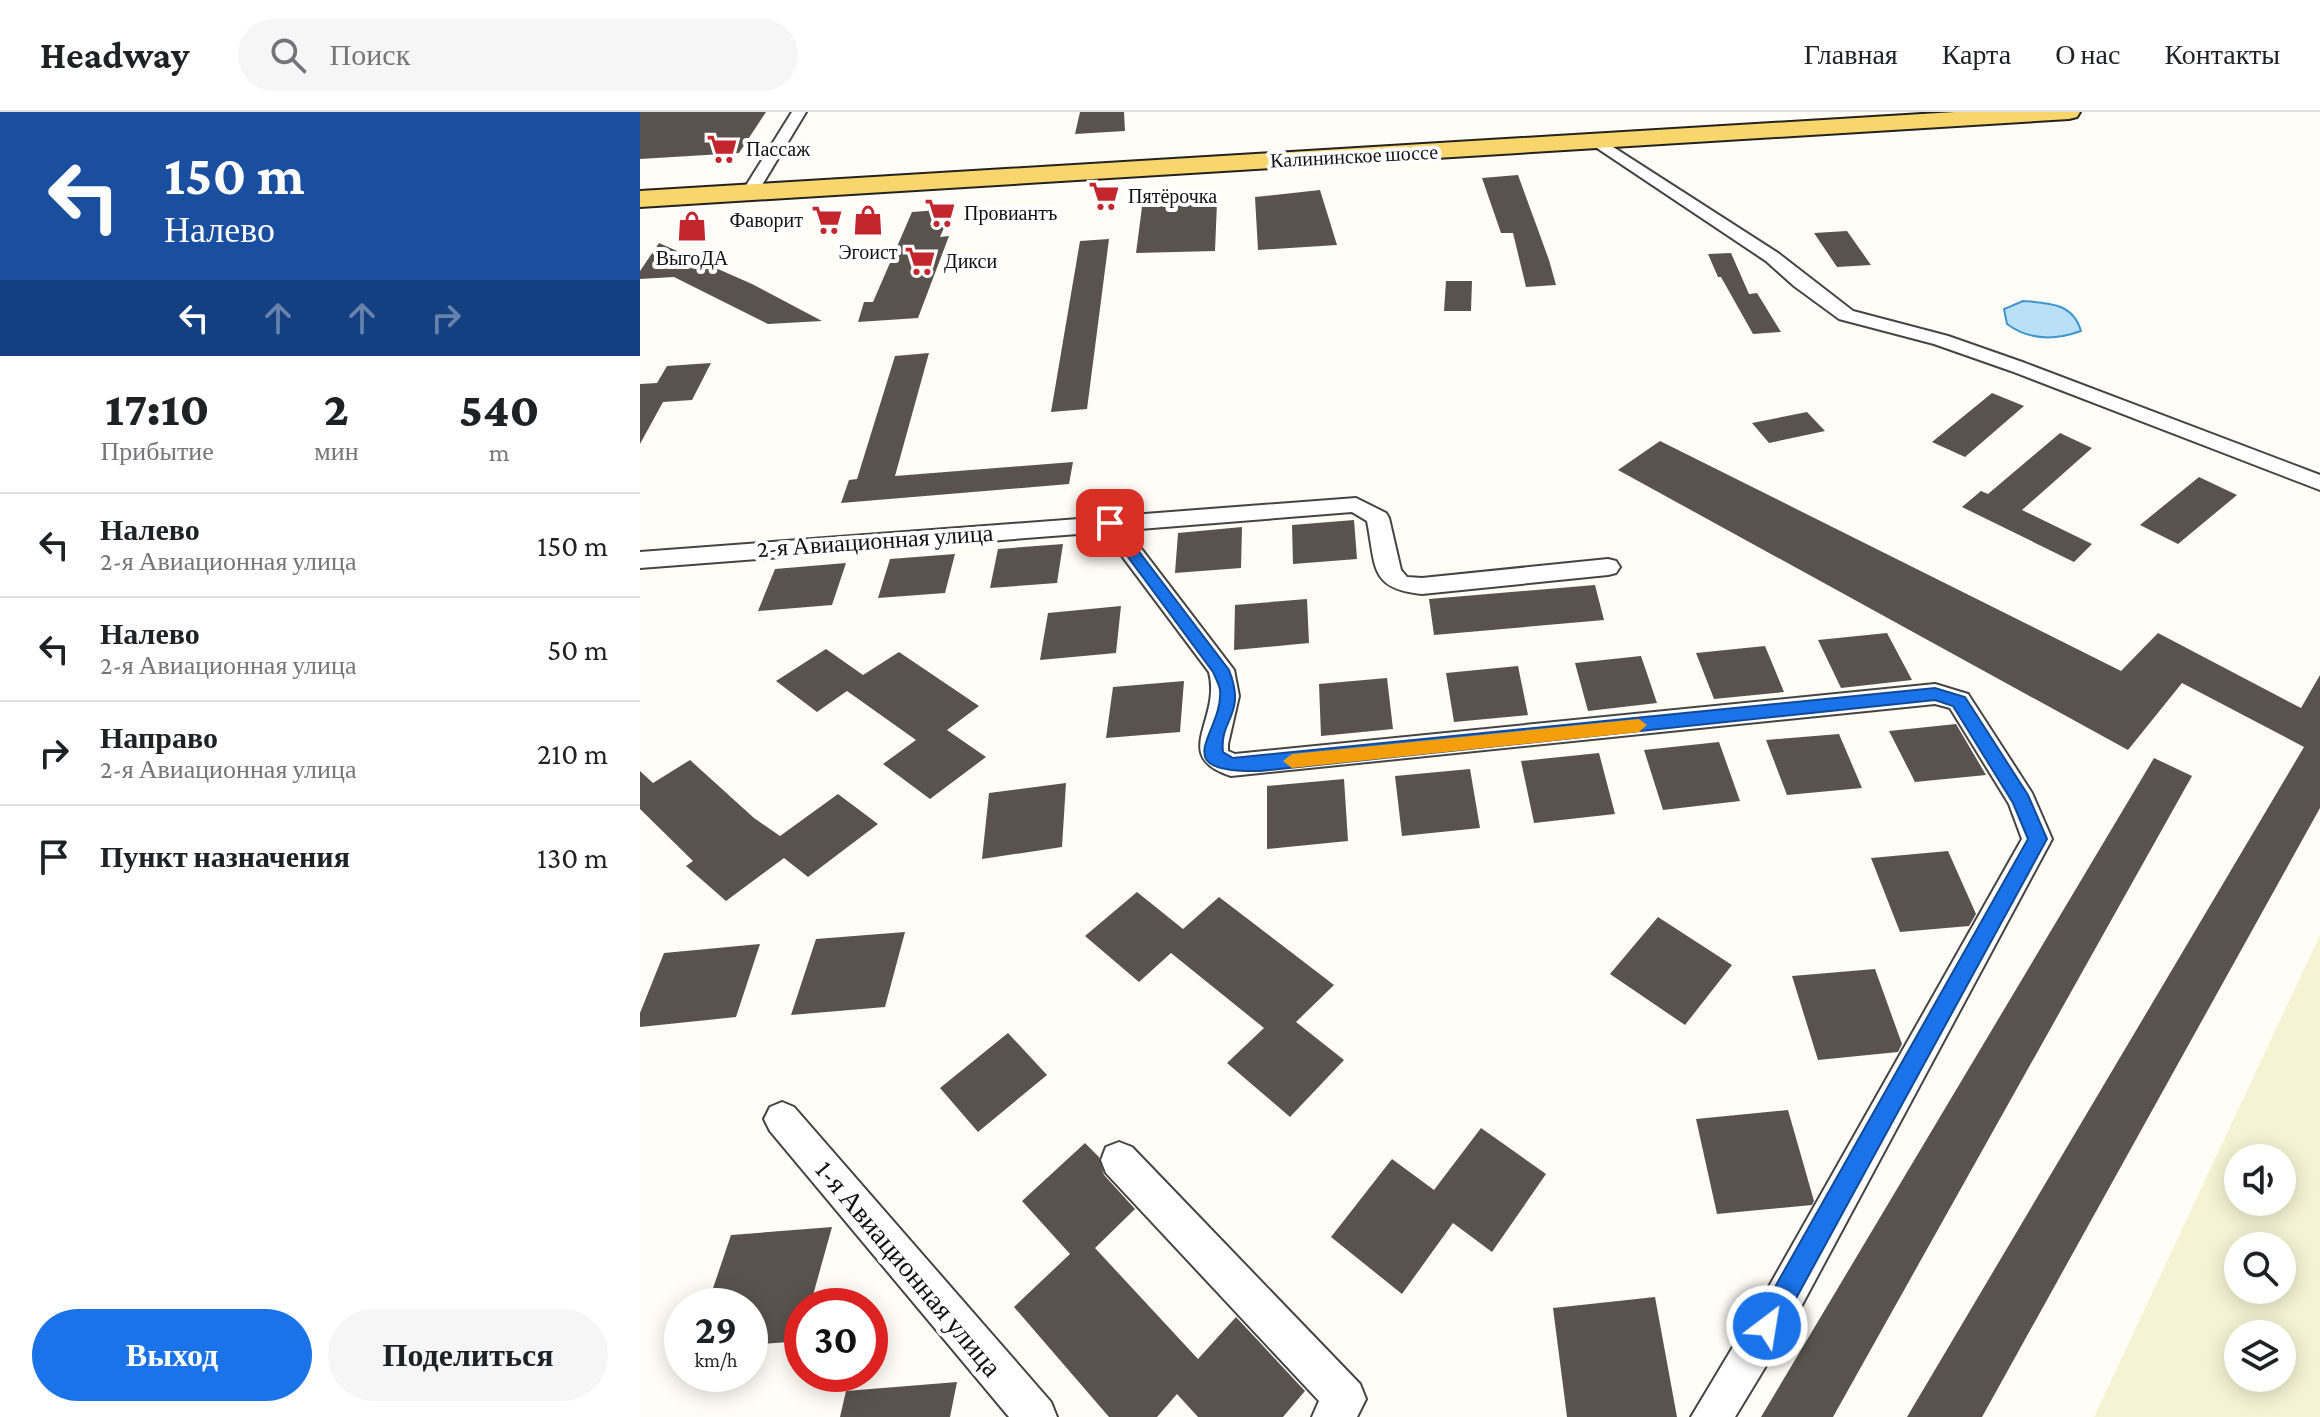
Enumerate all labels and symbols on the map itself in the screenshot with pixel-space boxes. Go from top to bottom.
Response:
supermarket icon: Пассаж [705,132,739,166]
place label: Пассаж [746,138,810,160]
street label: Калининское шоссе [1269,141,1439,171]
supermarket icon: Пятёрочка [1087,179,1121,213]
place label: Пятёрочка [1128,185,1217,208]
supermarket icon: Провиантъ [923,196,957,230]
place label: Провиантъ [964,202,1057,225]
supermarket icon: Фаворит [810,203,844,237]
shop icon: Эгоист [851,203,885,237]
shop icon: ВыгоДА [675,209,709,243]
place label: Фаворит [730,209,803,232]
place label: Эгоист [838,241,898,263]
supermarket icon: Дикси [903,244,937,278]
place label: ВыгоДА [656,247,729,270]
place label: Дикси [944,250,997,273]
pin [1076,489,1144,557]
street label: 2-я Авиационная улица [756,519,994,562]
street label: 1-я Авиационная улица [809,1154,1008,1383]
position arrow [1725,1284,1809,1368]
speed limit sign: 30 [784,1288,888,1392]

